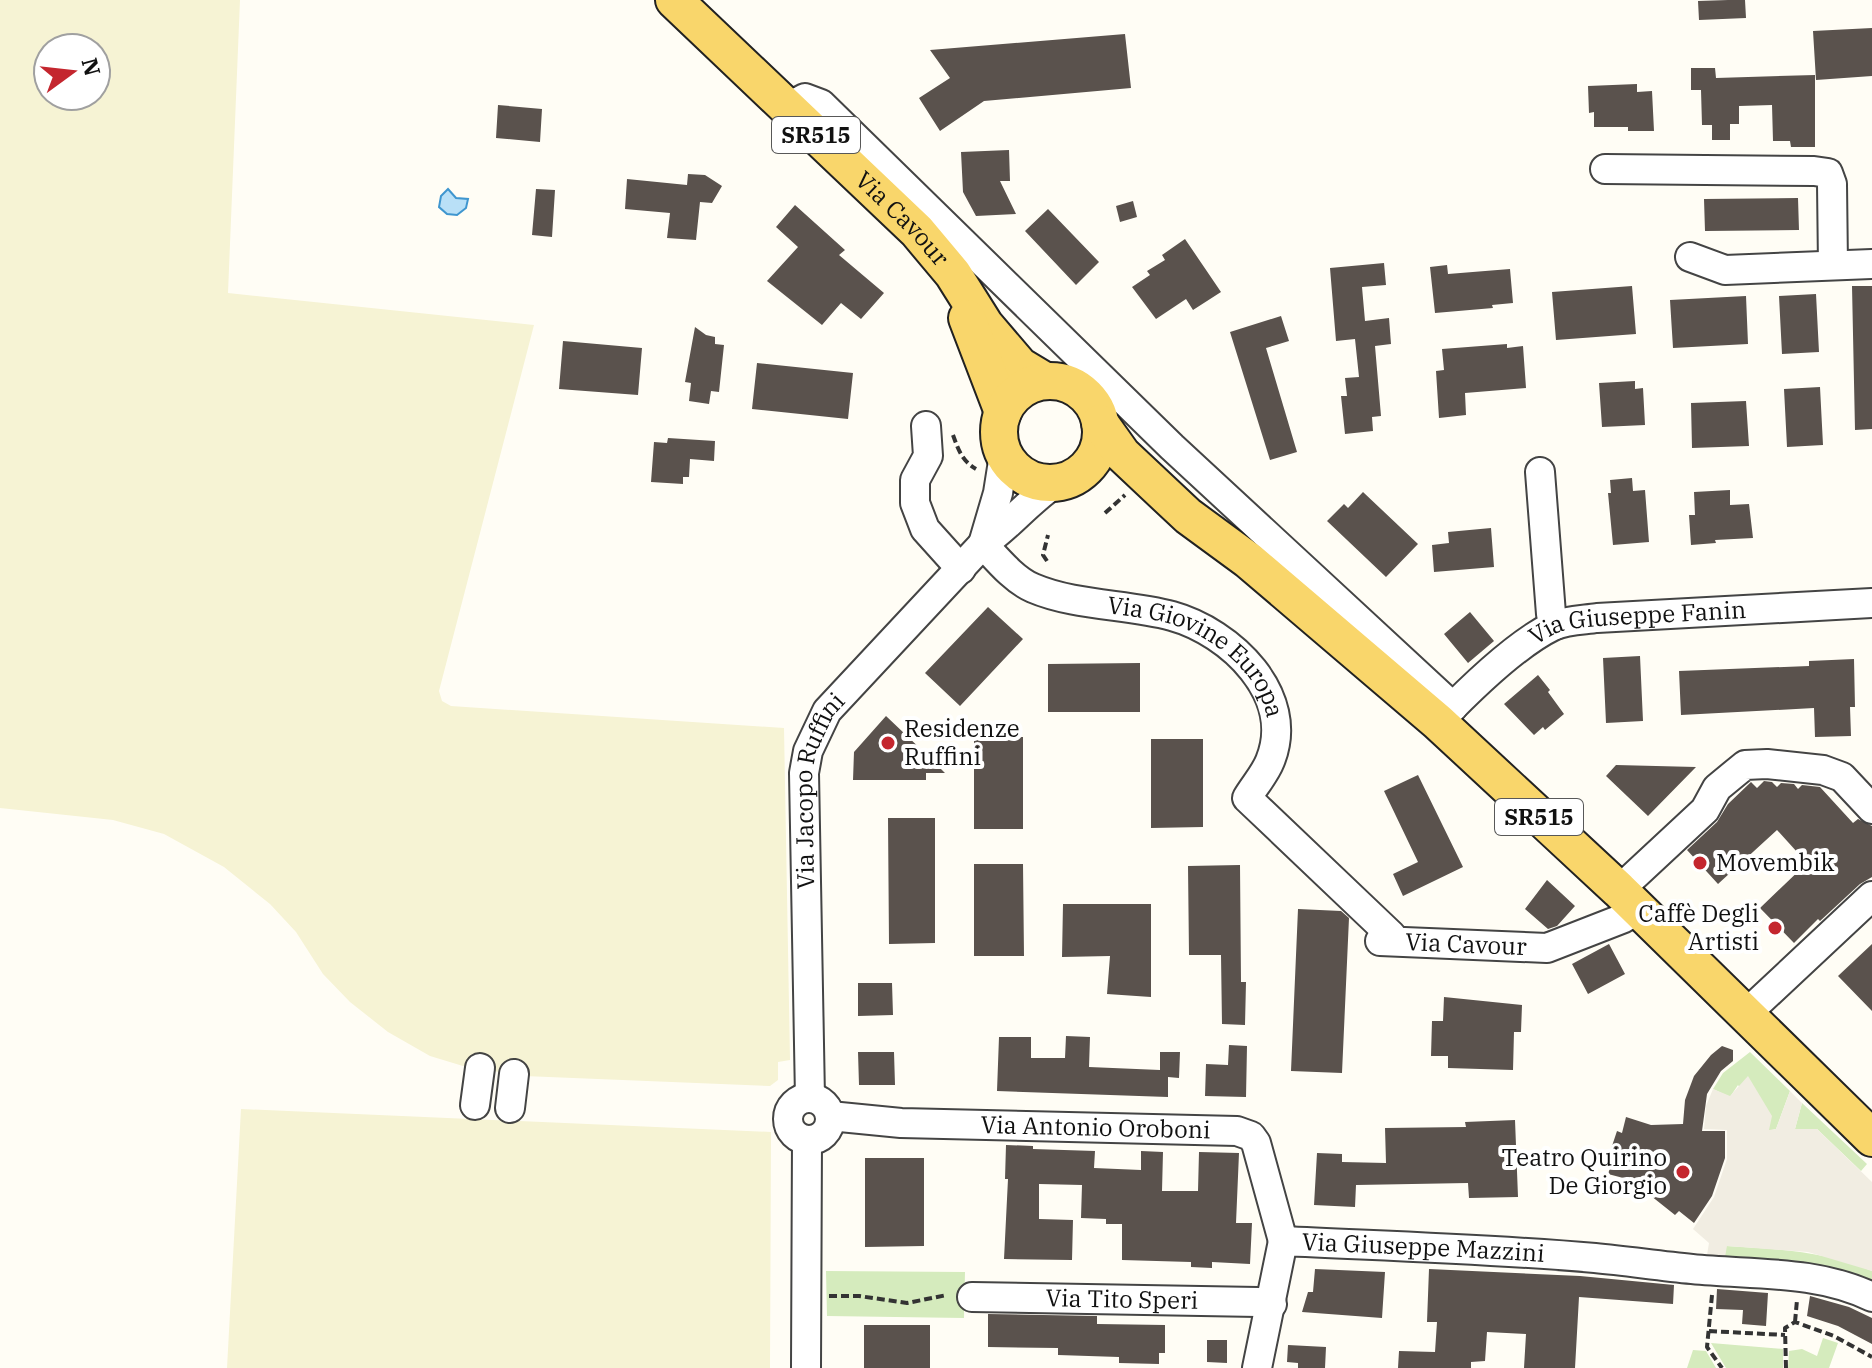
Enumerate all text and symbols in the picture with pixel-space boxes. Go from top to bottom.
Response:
north arrow [32,32,112,112]
text: N [76,55,108,79]
road number: SR515 [772,117,860,153]
street label: Via Cavour [849,164,957,273]
street label: Via Giovine Europa [1106,588,1292,720]
street label: Via Giuseppe Fanin [1522,593,1747,651]
street label: Via Jacopo Ruffini [787,685,851,890]
place label: Residenze Ruffini [904,712,1020,772]
marker: Residenze Ruffini [879,734,897,752]
road number: SR515 [1495,799,1583,835]
place label: Movembik [1716,846,1834,878]
marker: Movembik [1691,854,1709,872]
place label: Caffè Degli Artisti [1638,897,1759,957]
marker: Caffè Degli Artisti [1766,919,1784,937]
street label: Via Cavour [1405,925,1528,962]
street label: Via Antonio Oroboni [980,1108,1211,1145]
place label: Teatro Quirino De Giorgio [1502,1141,1667,1201]
marker: Teatro Quirino De Giorgio [1674,1163,1692,1181]
street label: Via Giuseppe Mazzini [1301,1225,1546,1269]
street label: Via Tito Speri [1045,1281,1199,1316]

